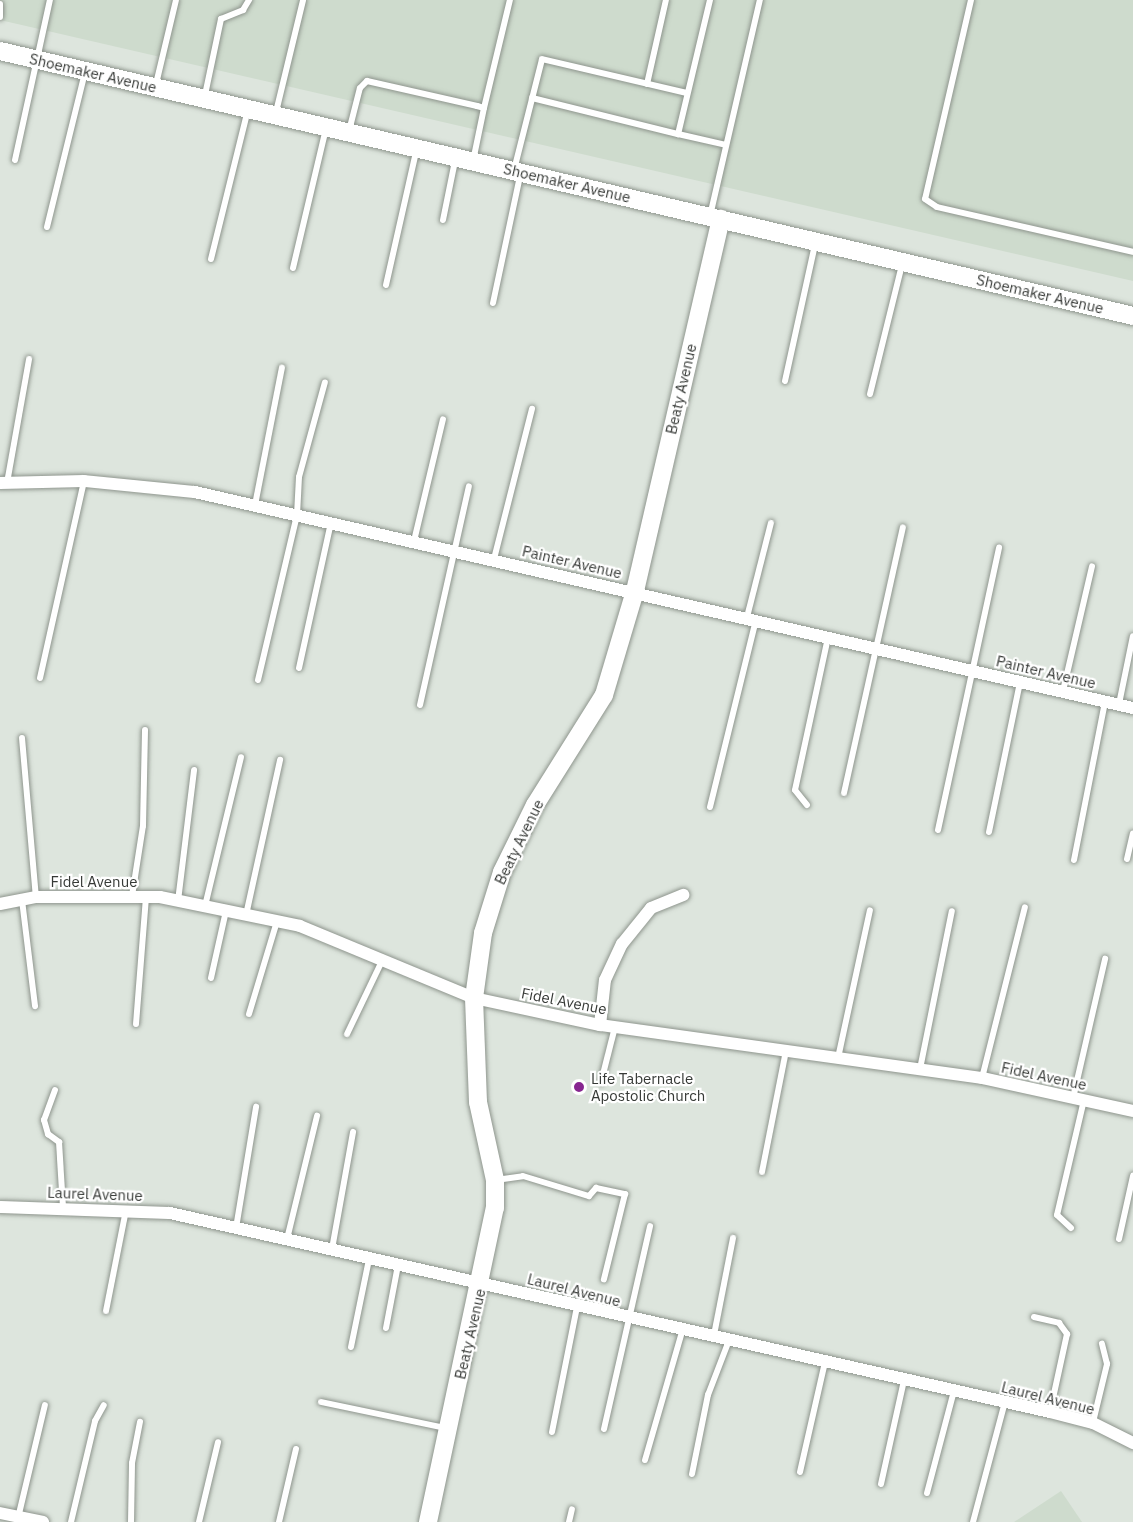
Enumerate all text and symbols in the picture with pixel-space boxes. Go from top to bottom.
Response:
street label: Shoemaker Avenue [28,50,158,96]
street label: Shoemaker Avenue [502,160,632,206]
street label: Shoemaker Avenue [975,271,1105,317]
street label: Beaty Avenue [662,342,700,436]
street label: Painter Avenue [520,542,624,582]
street label: Painter Avenue [994,652,1098,692]
street label: Beaty Avenue [491,797,547,887]
street label: Fidel Avenue [51,873,137,891]
street label: Fidel Avenue [520,984,608,1018]
street label: Fidel Avenue [1000,1058,1088,1094]
place label: Life Tabernacle Apostolic Church [591,1069,705,1104]
marker: Life Tabernacle Apostolic Church [572,1080,586,1094]
street label: Laurel Avenue [47,1183,143,1205]
street label: Laurel Avenue [526,1270,622,1310]
street label: Beaty Avenue [451,1287,489,1381]
street label: Laurel Avenue [1000,1378,1096,1418]

